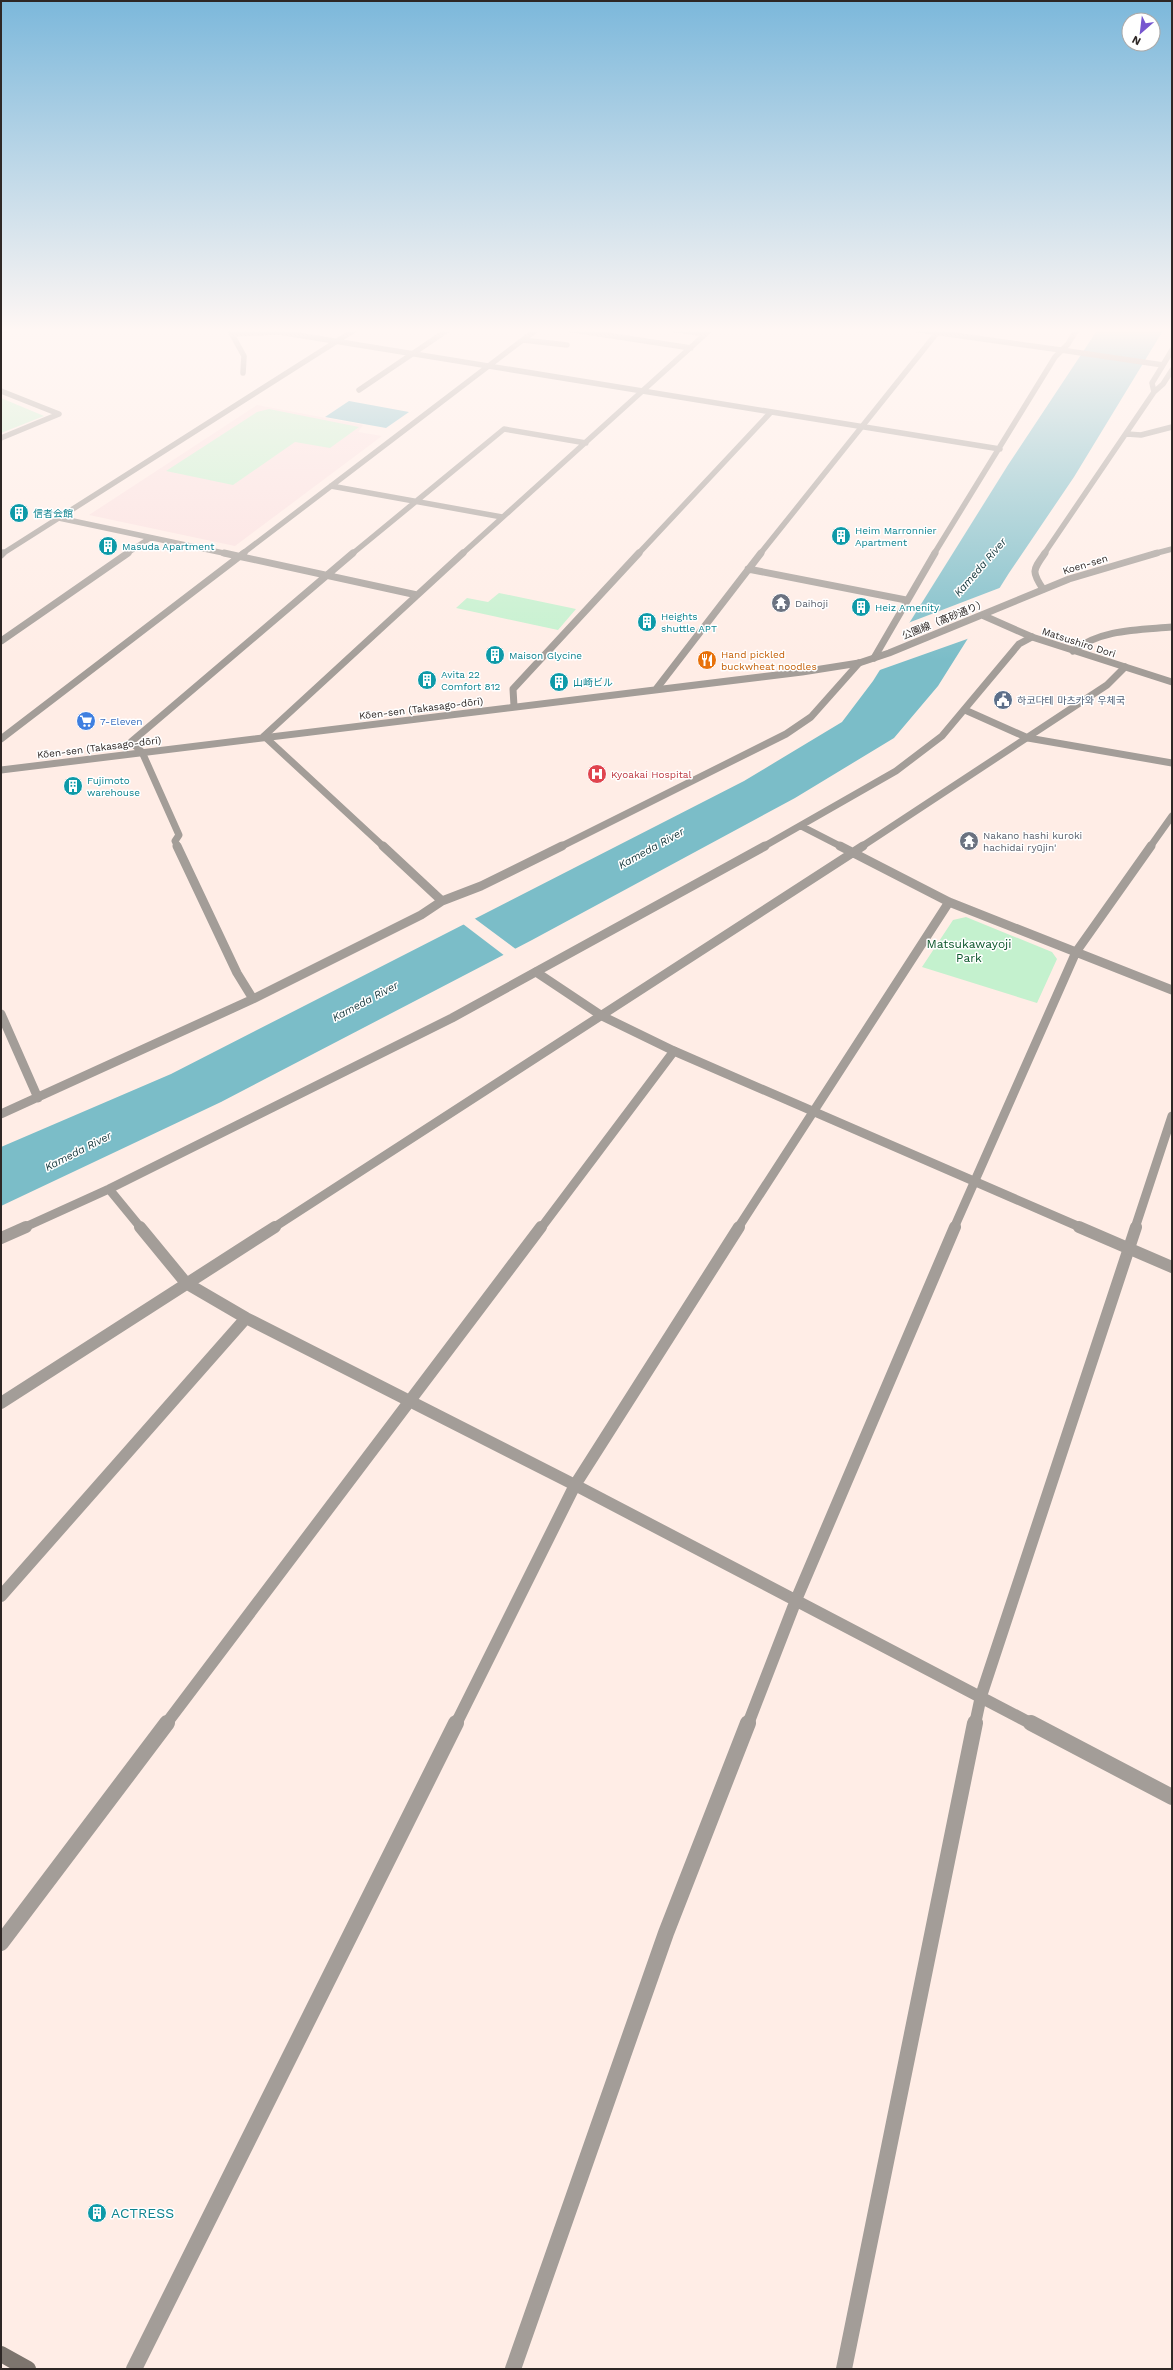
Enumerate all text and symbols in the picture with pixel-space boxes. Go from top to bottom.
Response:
north arrow [1121,12,1161,52]
text: N [1130,33,1143,48]
building icon: 信者会館 [8,502,30,524]
place label: 信者会館 [33,508,73,519]
building icon: Heim Marronnier Apartment [830,525,852,547]
place label: Heim Marronnier Apartment [855,525,937,548]
building icon: Masuda Apartment [97,535,119,557]
water label: Kameda River [952,535,1010,599]
place label: Masuda Apartment [122,541,215,552]
street label: Koen-sen [1061,552,1109,577]
temple icon: Daihoji [770,592,792,614]
building icon: Heiz Amenity [850,596,872,618]
place label: Daihoji [795,598,828,609]
street label: 公園線（高砂通り） [900,598,988,641]
place label: Heiz Amenity [875,602,940,613]
building icon: Heights shuttle APT [636,611,658,633]
place label: Heights shuttle APT [661,611,717,634]
street label: Matsushiro Dori [1041,625,1117,660]
building icon: Maison Glycine [484,644,506,666]
restaurant icon: Hand pickled buckwheat noodles [696,649,718,671]
place label: Hand pickled buckwheat noodles [721,649,817,672]
place label: Maison Glycine [509,650,582,661]
building icon: Avita 22 Comfort 812 [416,669,438,691]
place label: Avita 22 Comfort 812 [441,669,501,692]
building icon: 山崎ビル [548,671,570,693]
place label: 山崎ビル [573,677,613,688]
public building icon: 하코다테 마츠카와 우체국 [992,689,1014,711]
street label: Kōen-sen (Takasago-dōri) [358,695,484,722]
place label: 하코다테 마츠카와 우체국 [1017,695,1125,706]
supermarket icon: 7-Eleven [75,710,97,732]
place label: 7-Eleven [100,716,142,727]
street label: Kōen-sen (Takasago-dōri) [36,734,162,761]
hospital icon: Kyoakai Hospital [586,763,608,785]
place label: Kyoakai Hospital [611,769,692,780]
building icon: Fujimoto warehouse [62,775,84,797]
place label: Fujimoto warehouse [87,775,140,798]
water label: Kameda River [616,825,687,872]
temple icon: Nakano hashi kuroki hachidai ryūjin' [958,830,980,852]
place label: Nakano hashi kuroki hachidai ryūjin' [983,830,1082,853]
park label: Matsukawayoji Park [927,937,1011,965]
water label: Kameda River [330,978,401,1024]
water label: Kameda River [43,1129,114,1174]
building icon: ACTRESS [86,2202,108,2224]
place label: ACTRESS [111,2205,174,2221]

